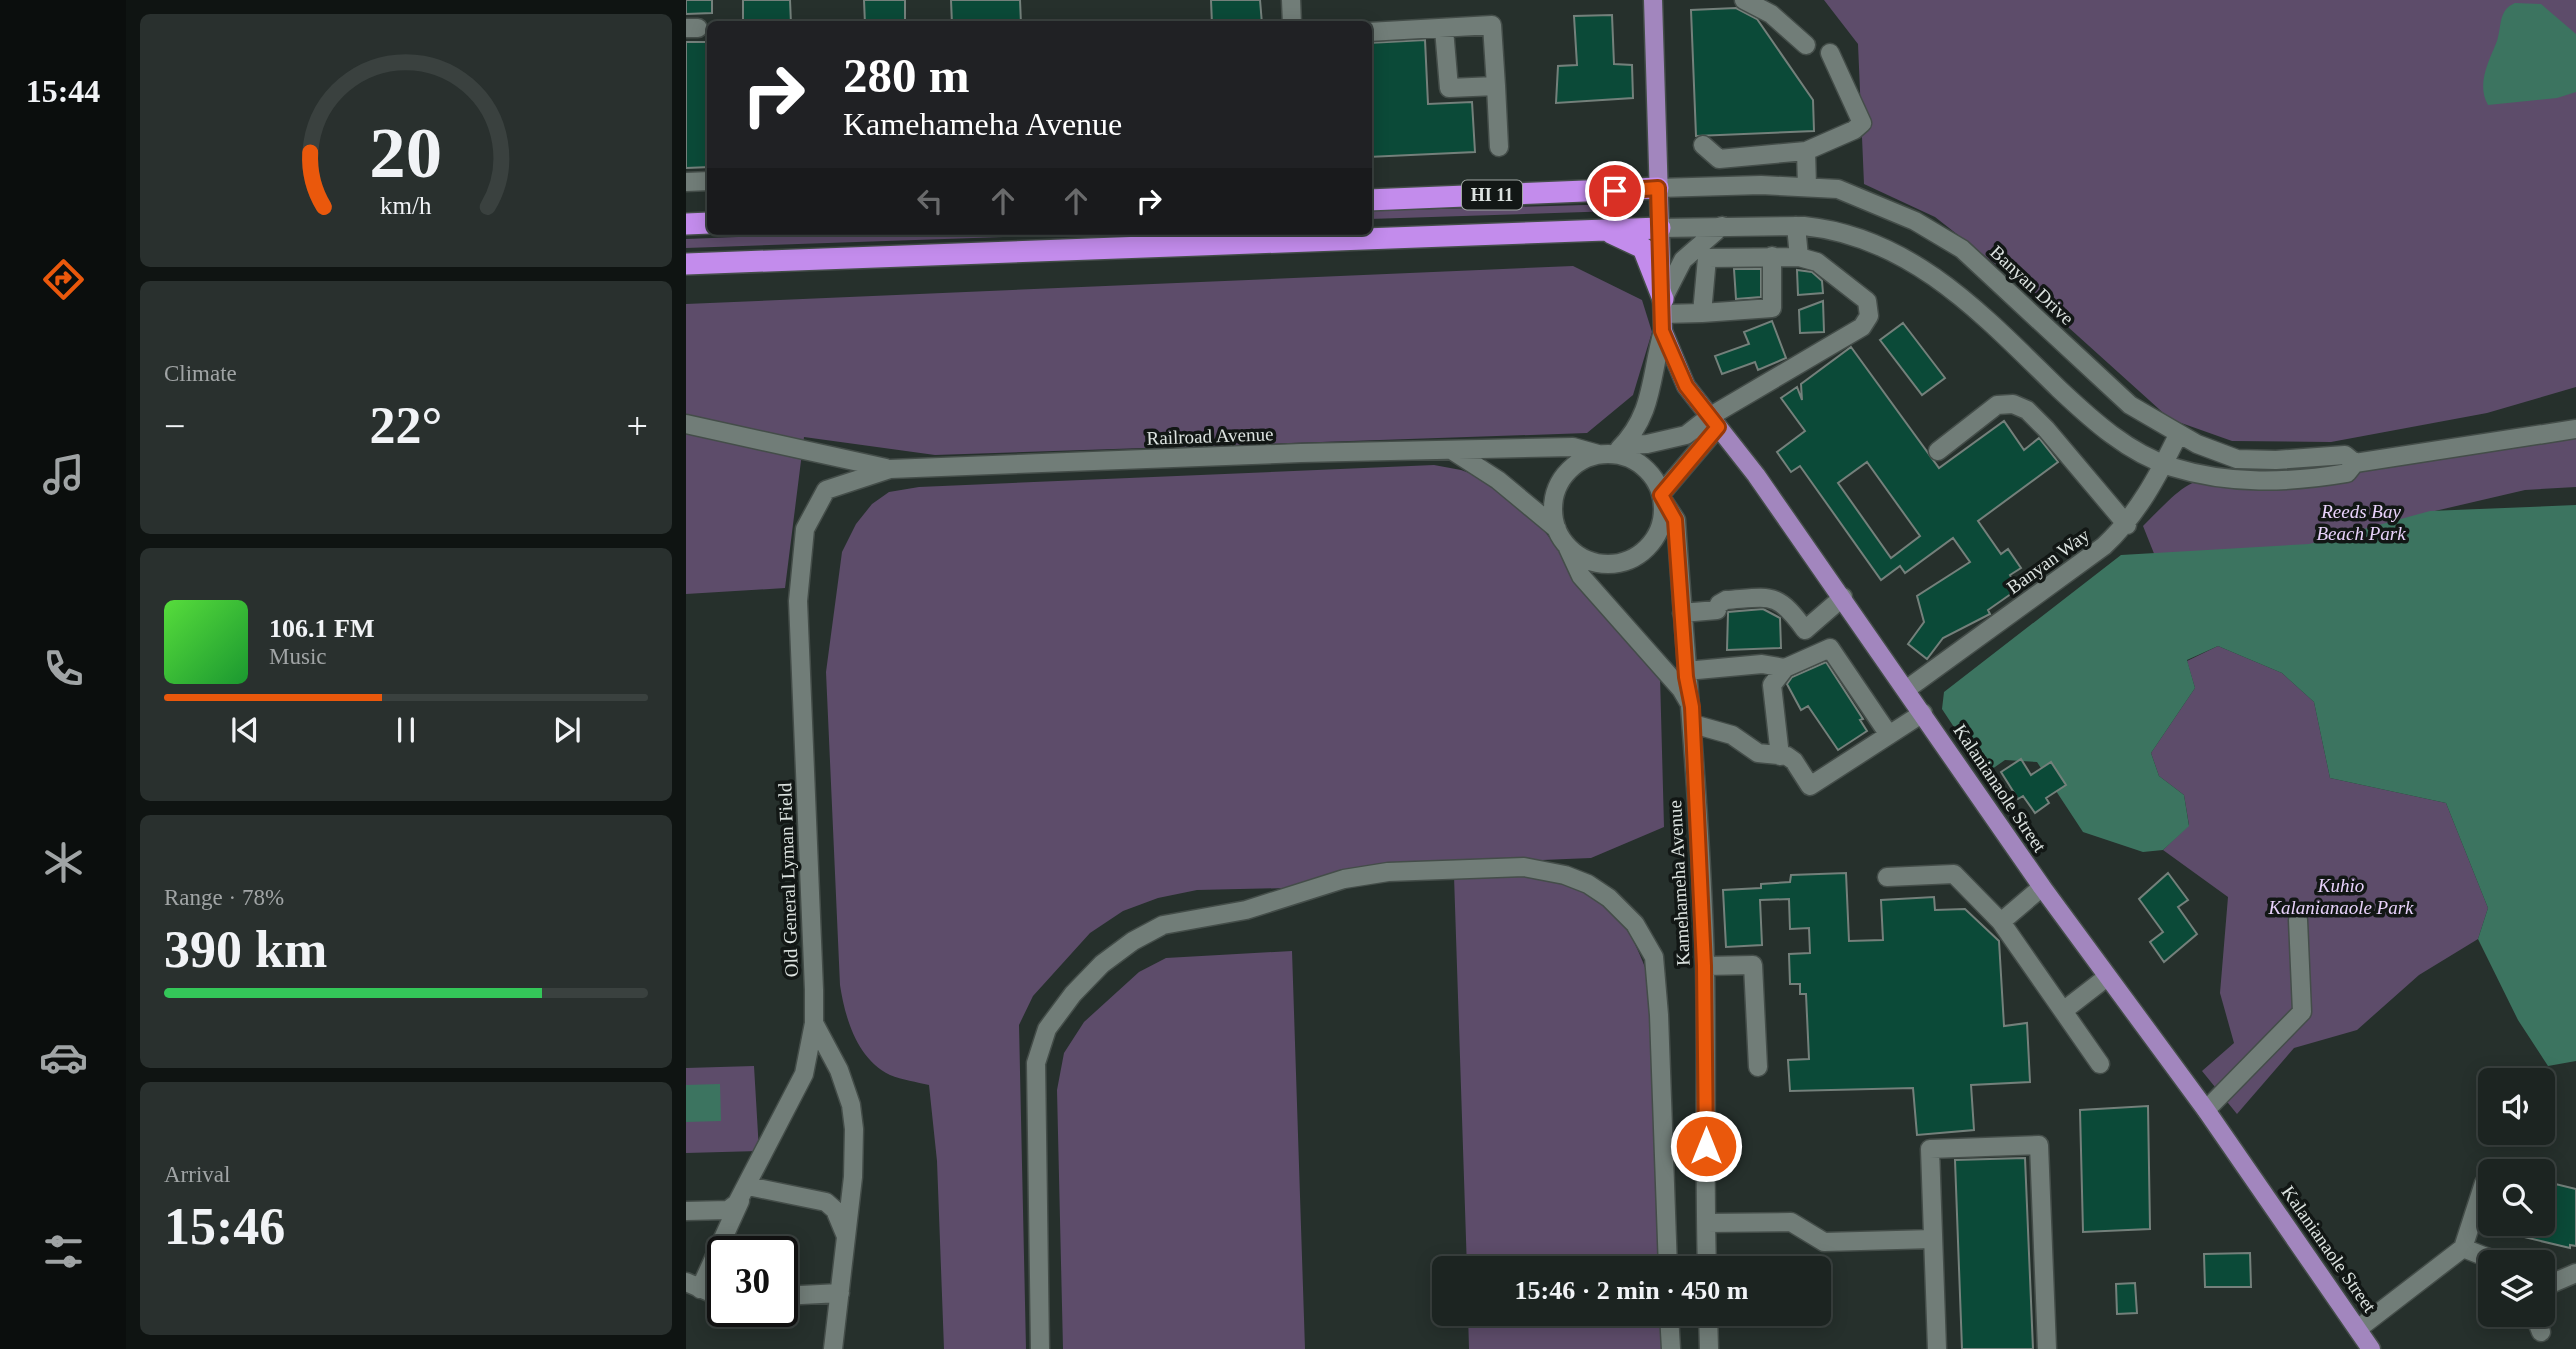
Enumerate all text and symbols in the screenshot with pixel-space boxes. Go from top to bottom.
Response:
text: 280 m [843,48,970,103]
icon: right [728,49,819,140]
text: 15:44 [26,73,100,109]
text: Kamehameha Avenue [843,106,1122,142]
text: 20 [370,112,442,193]
pin [1585,161,1645,221]
icon: arrive [1596,172,1634,210]
road number: HI 11 [1462,180,1522,210]
icon: left [911,182,949,220]
icon: ahead [984,182,1022,220]
icon: ahead [1057,182,1095,220]
icon: right [1130,182,1168,220]
text: km/h [380,191,432,218]
street label: Banyan Drive [1986,241,2078,329]
icon: directions [39,255,88,304]
text: Climate [164,361,237,386]
text: 22° [370,397,442,454]
text: − [164,405,185,447]
text: + [627,405,648,447]
street label: Railroad Avenue [1146,423,1274,449]
icon: music [39,450,88,499]
park label: Reeds Bay Beach Park [2316,501,2406,544]
street label: Banyan Way [2003,524,2094,598]
text: 106.1 FM [269,614,374,643]
icon: phone [39,644,88,693]
text: Music [269,644,327,669]
icon: previous [226,711,264,749]
icon: pause [387,711,425,749]
icon: next [548,711,586,749]
street label: Kalanianaole Street [1950,720,2051,856]
street label: Old General Lyman Field [774,782,802,978]
street label: Kamehameha Avenue [1664,800,1694,966]
icon: climate [39,838,88,887]
park label: Kuhio Kalanianaole Park [2267,875,2414,918]
text: Range · 78% [164,885,284,910]
text: 390 km [164,921,327,978]
icon: car [39,1033,88,1082]
map controls [2478,1068,2555,1327]
button: sound [2478,1068,2555,1145]
position arrow [1669,1109,1743,1183]
button: search [2478,1159,2555,1236]
text: Arrival [164,1162,230,1187]
street label: Kalanianaole Street [2278,1182,2381,1317]
text: 15:46 [164,1198,285,1255]
icon: filters [39,1227,88,1276]
speed limit sign: 30 [707,1236,798,1327]
button: layers [2478,1250,2555,1327]
text: 15:46 · 2 min · 450 m [1515,1276,1749,1305]

